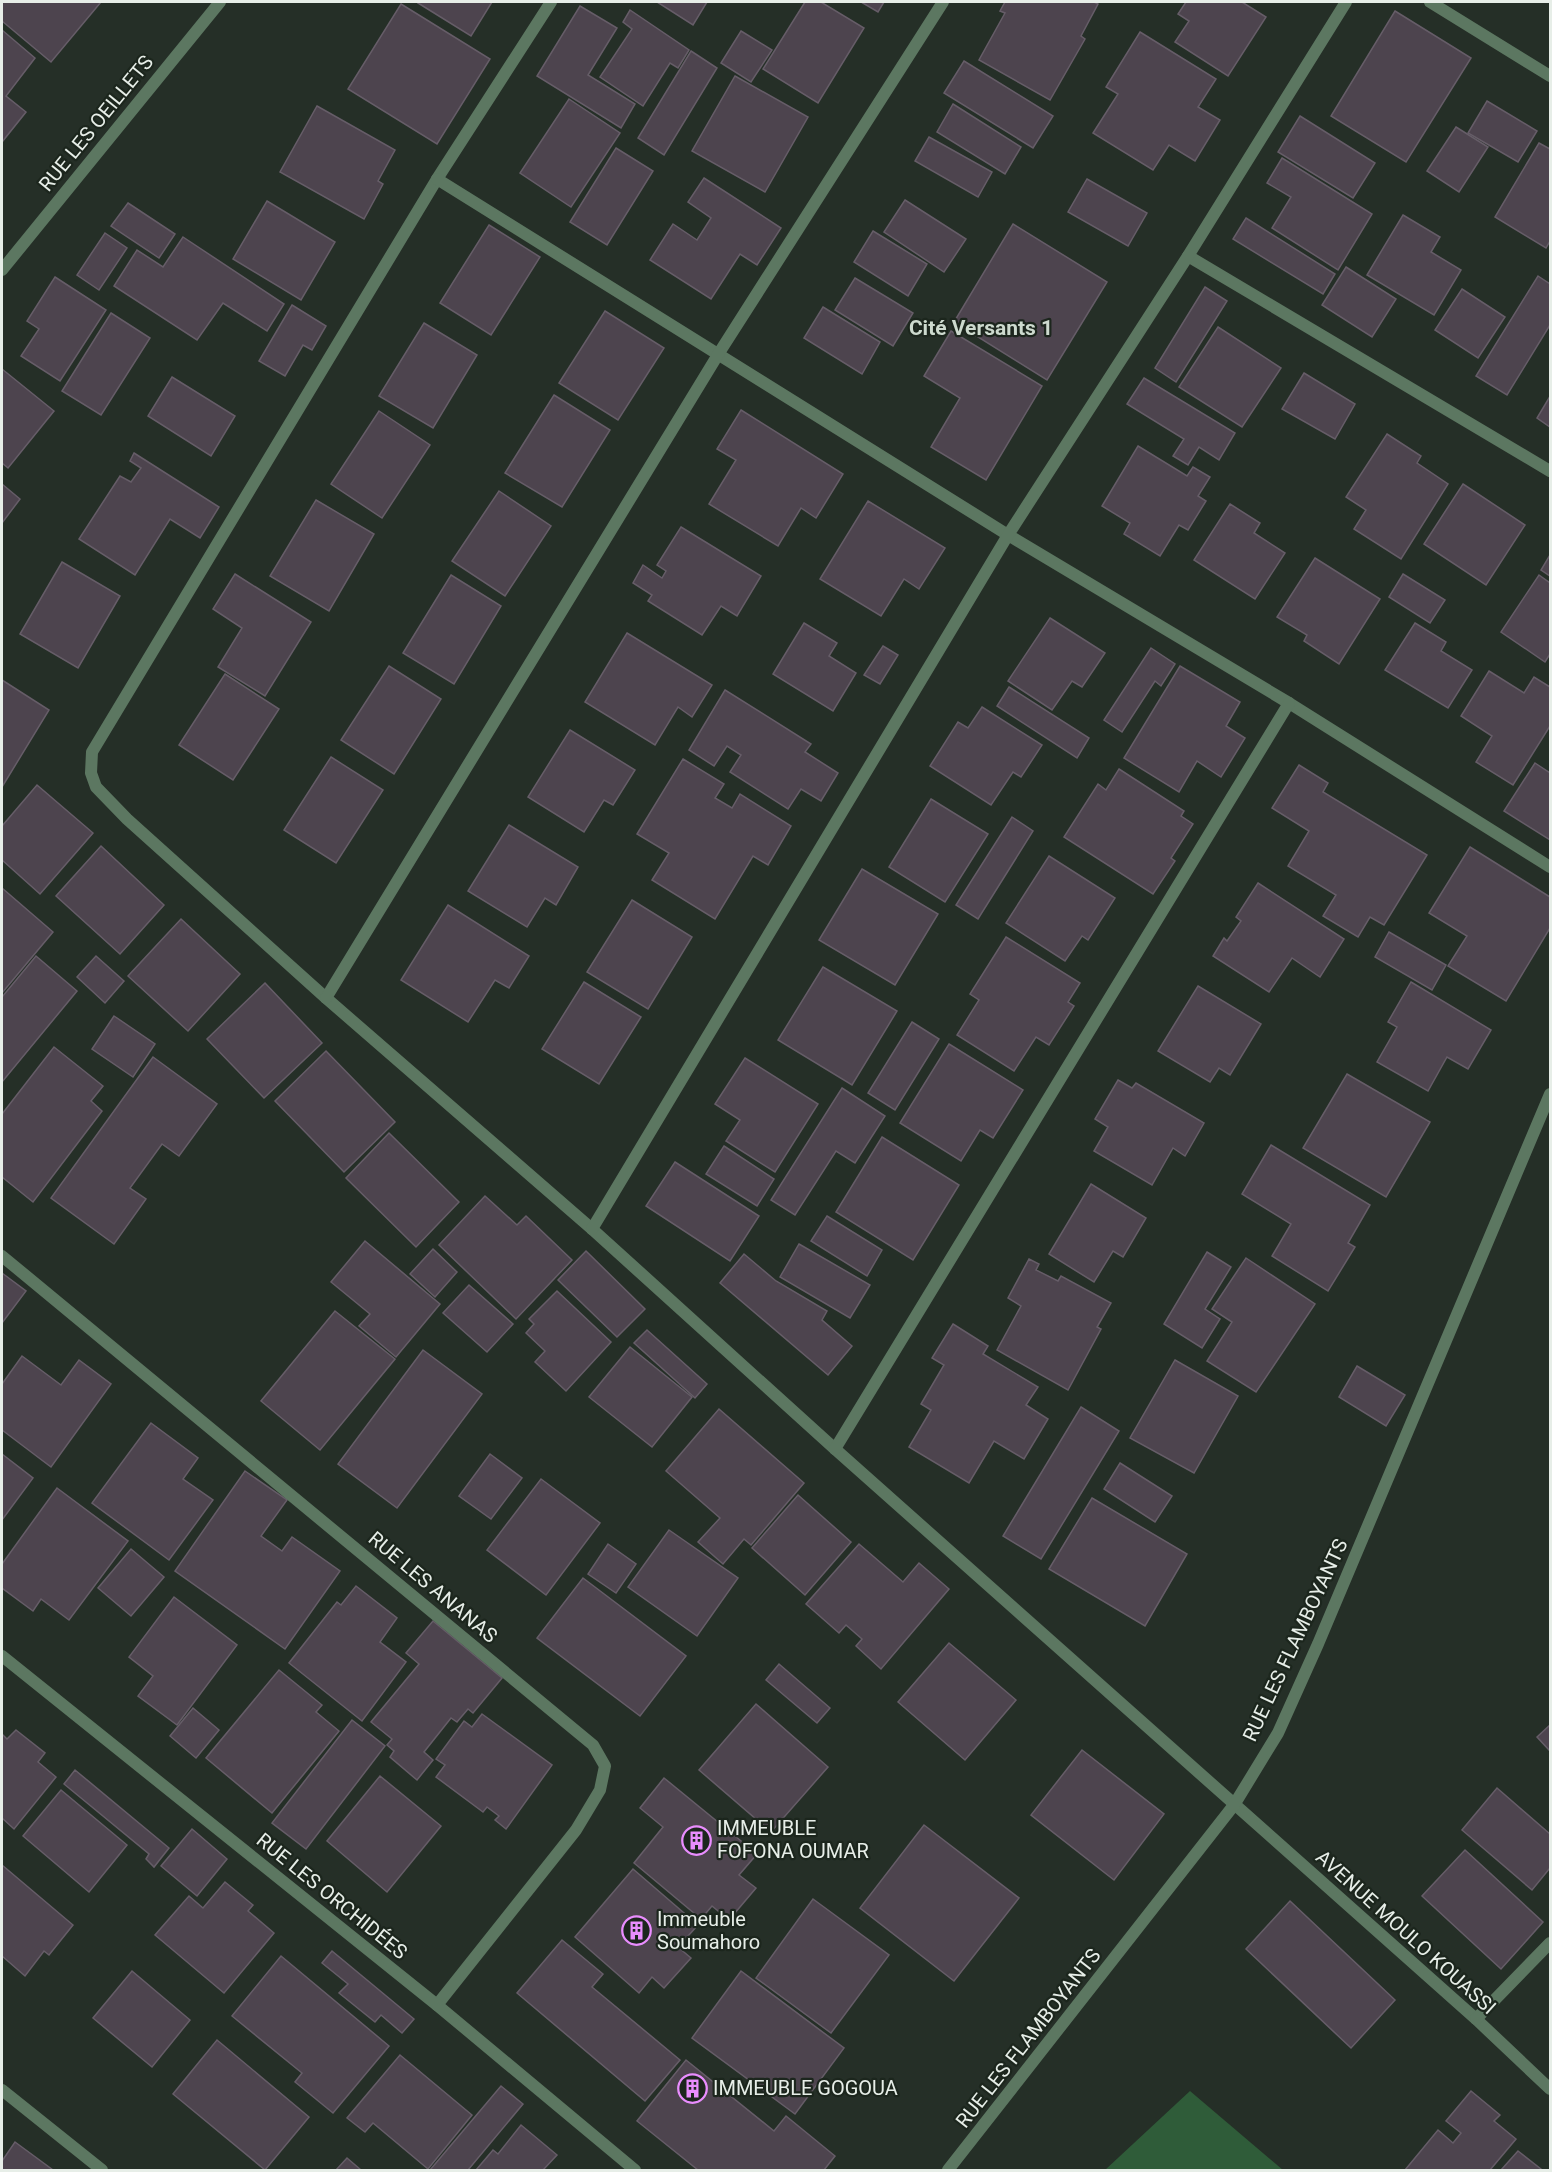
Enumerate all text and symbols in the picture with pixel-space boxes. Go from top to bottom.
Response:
street label: RUE LES OEILLETS [34,50,158,196]
district label: Cité Versants 1 [909,316,1053,340]
street label: RUE LES ANANAS [364,1526,502,1648]
street label: RUE LES FLAMBOYANTS [1237,1535,1353,1745]
place label: IMMEUBLE FOFONA OUMAR [717,1816,869,1863]
building icon: IMMEUBLE FOFONA OUMAR [680,1824,712,1856]
street label: RUE LES ORCHIDÉES [252,1828,412,1964]
street label: AVENUE MOULO KOUASSI [1311,1845,1501,2019]
place label: Immeuble Soumahoro [657,1907,760,1954]
building icon: Immeuble Soumahoro [620,1915,652,1947]
street label: RUE LES FLAMBOYANTS [951,1944,1105,2132]
building icon: IMMEUBLE GOGOUA [676,2072,708,2104]
place label: IMMEUBLE GOGOUA [713,2076,898,2100]

